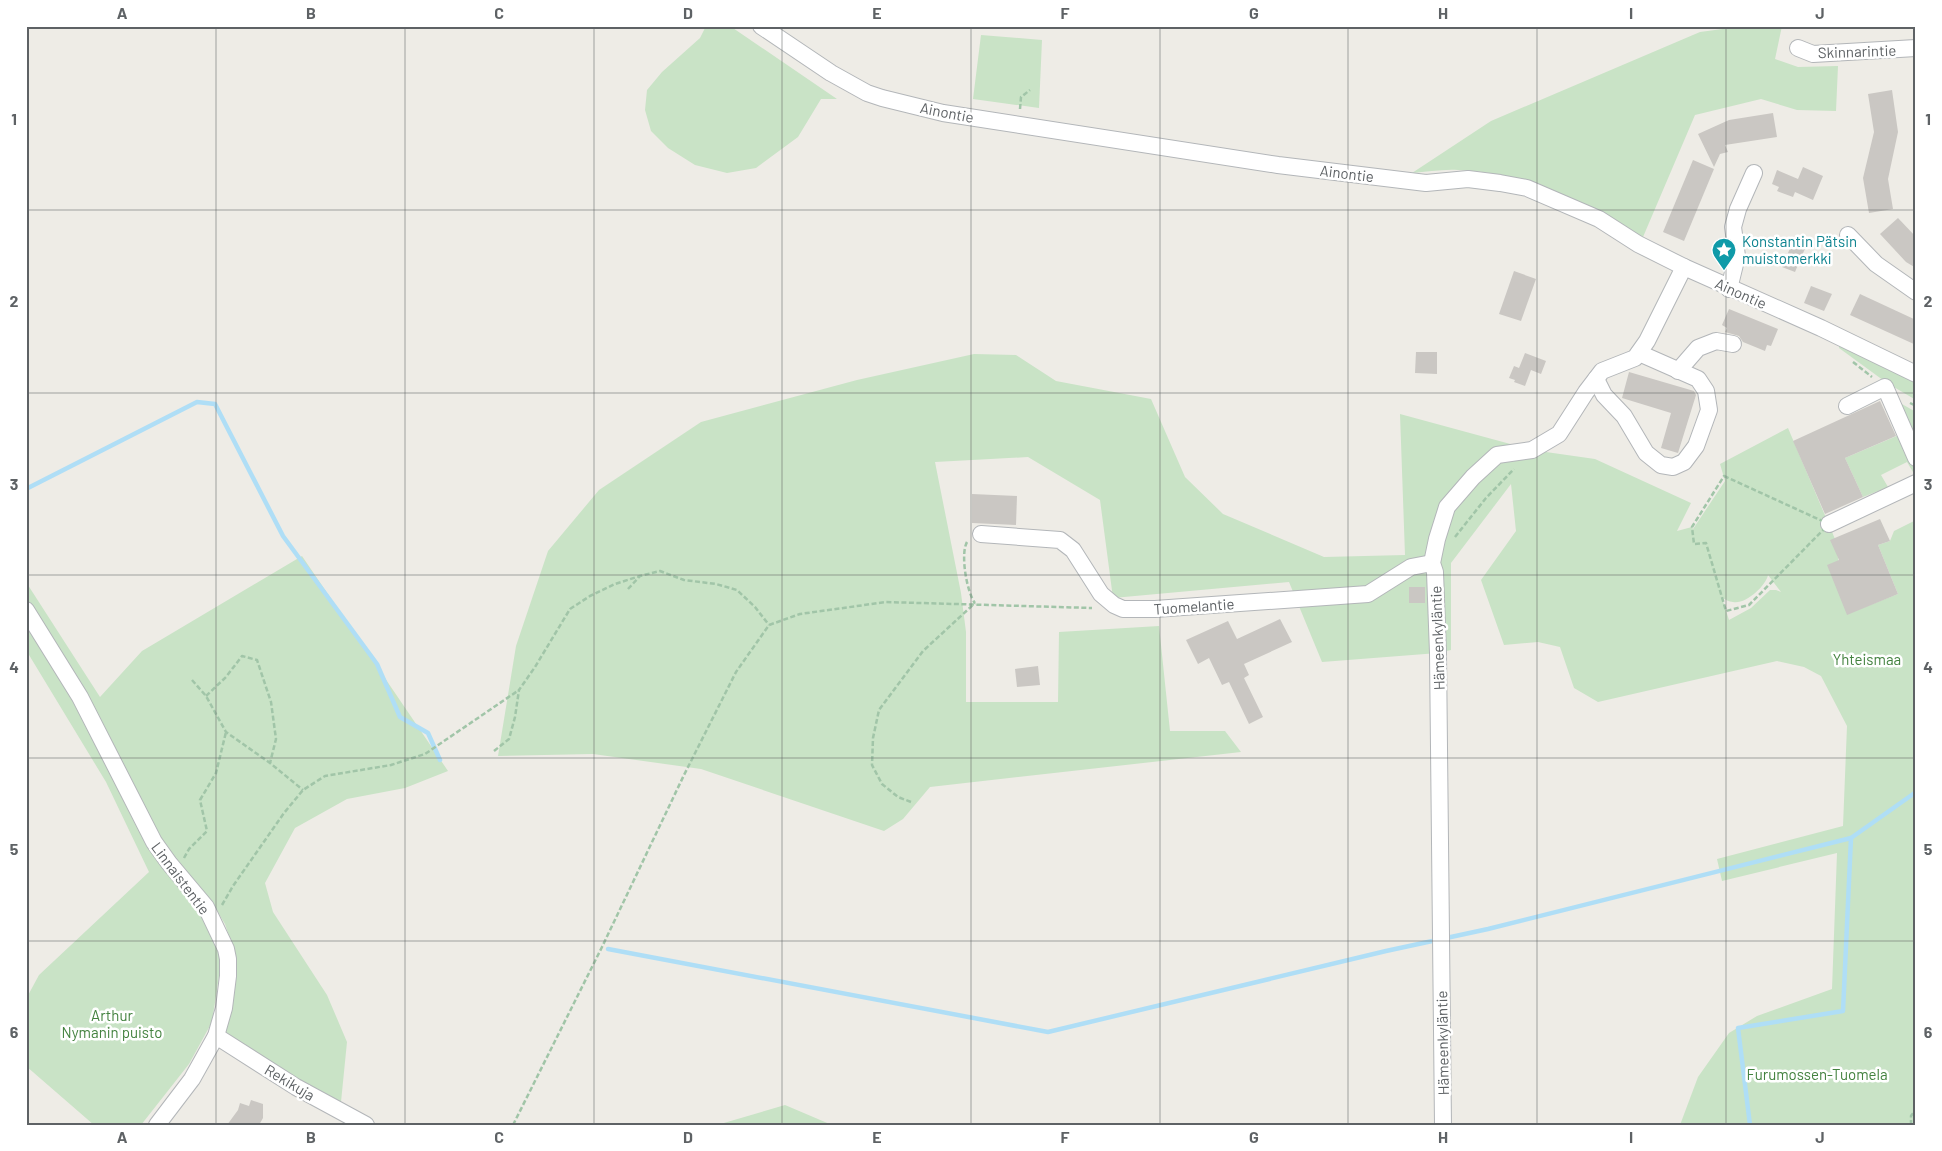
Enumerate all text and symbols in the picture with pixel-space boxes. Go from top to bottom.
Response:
text: A [117,3,128,22]
text: B [306,3,316,22]
text: C [494,3,504,22]
text: D [683,3,693,22]
text: E [872,3,882,22]
text: F [1061,3,1070,22]
text: G [1249,3,1259,22]
text: H [1438,3,1448,22]
text: I [1629,3,1633,22]
text: J [1815,3,1825,22]
street label: Skinnarintie [1817,41,1897,61]
street label: Ainontie [919,98,975,126]
text: 1 [11,109,17,128]
text: 1 [1925,109,1931,128]
street label: Ainontie [1319,161,1375,185]
place label: Konstantin Pätsin muistomerkki [1742,232,1857,267]
place icon: Konstantin Pätsin muistomerkki [1711,237,1737,271]
street label: Ainontie [1712,274,1770,312]
text: 2 [10,291,19,310]
text: 2 [1924,291,1933,310]
text: 3 [10,474,18,493]
text: 3 [1924,474,1932,493]
street label: Hämeenkyläntie [1426,585,1448,691]
street label: Tuomelantie [1153,594,1235,618]
park label: Yhteismaa [1833,650,1901,668]
text: 4 [9,657,19,676]
text: 4 [1923,657,1933,676]
street label: Linnaistentie [148,838,214,918]
text: 5 [10,839,19,858]
text: 5 [1924,839,1933,858]
street label: Hämeenkyläntie [1432,990,1452,1096]
park label: Arthur Nymanin puisto [62,1006,162,1041]
text: 6 [10,1022,19,1041]
text: 6 [1924,1022,1933,1041]
street label: Rekikuja [262,1060,318,1104]
park label: Furumossen-Tuomela [1746,1065,1888,1083]
text: A [117,1127,128,1146]
text: B [306,1127,316,1146]
text: C [494,1127,504,1146]
text: D [683,1127,693,1146]
text: E [872,1127,882,1146]
text: F [1061,1127,1070,1146]
text: G [1249,1127,1259,1146]
text: H [1438,1127,1448,1146]
text: I [1629,1127,1633,1146]
text: J [1815,1127,1825,1146]

